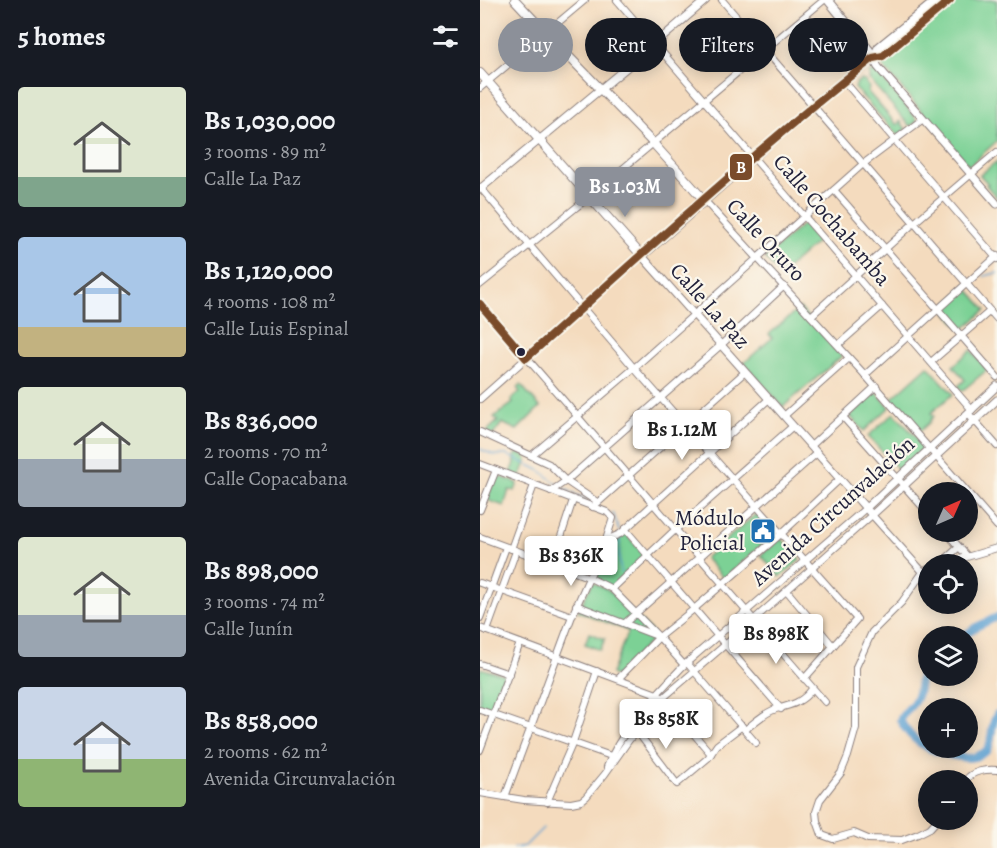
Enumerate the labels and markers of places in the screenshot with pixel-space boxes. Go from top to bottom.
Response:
pin: Bs 1.03M [563,167,687,218]
unlabelled marker [515,346,527,358]
pin: Bs 1.12M [620,410,744,461]
place label: Módulo Policial [675,503,744,558]
public building icon: Módulo Policial [748,516,778,546]
pin: Bs 836K [516,536,626,587]
pin: Bs 898K [721,614,831,665]
pin: Bs 858K [611,699,721,750]

